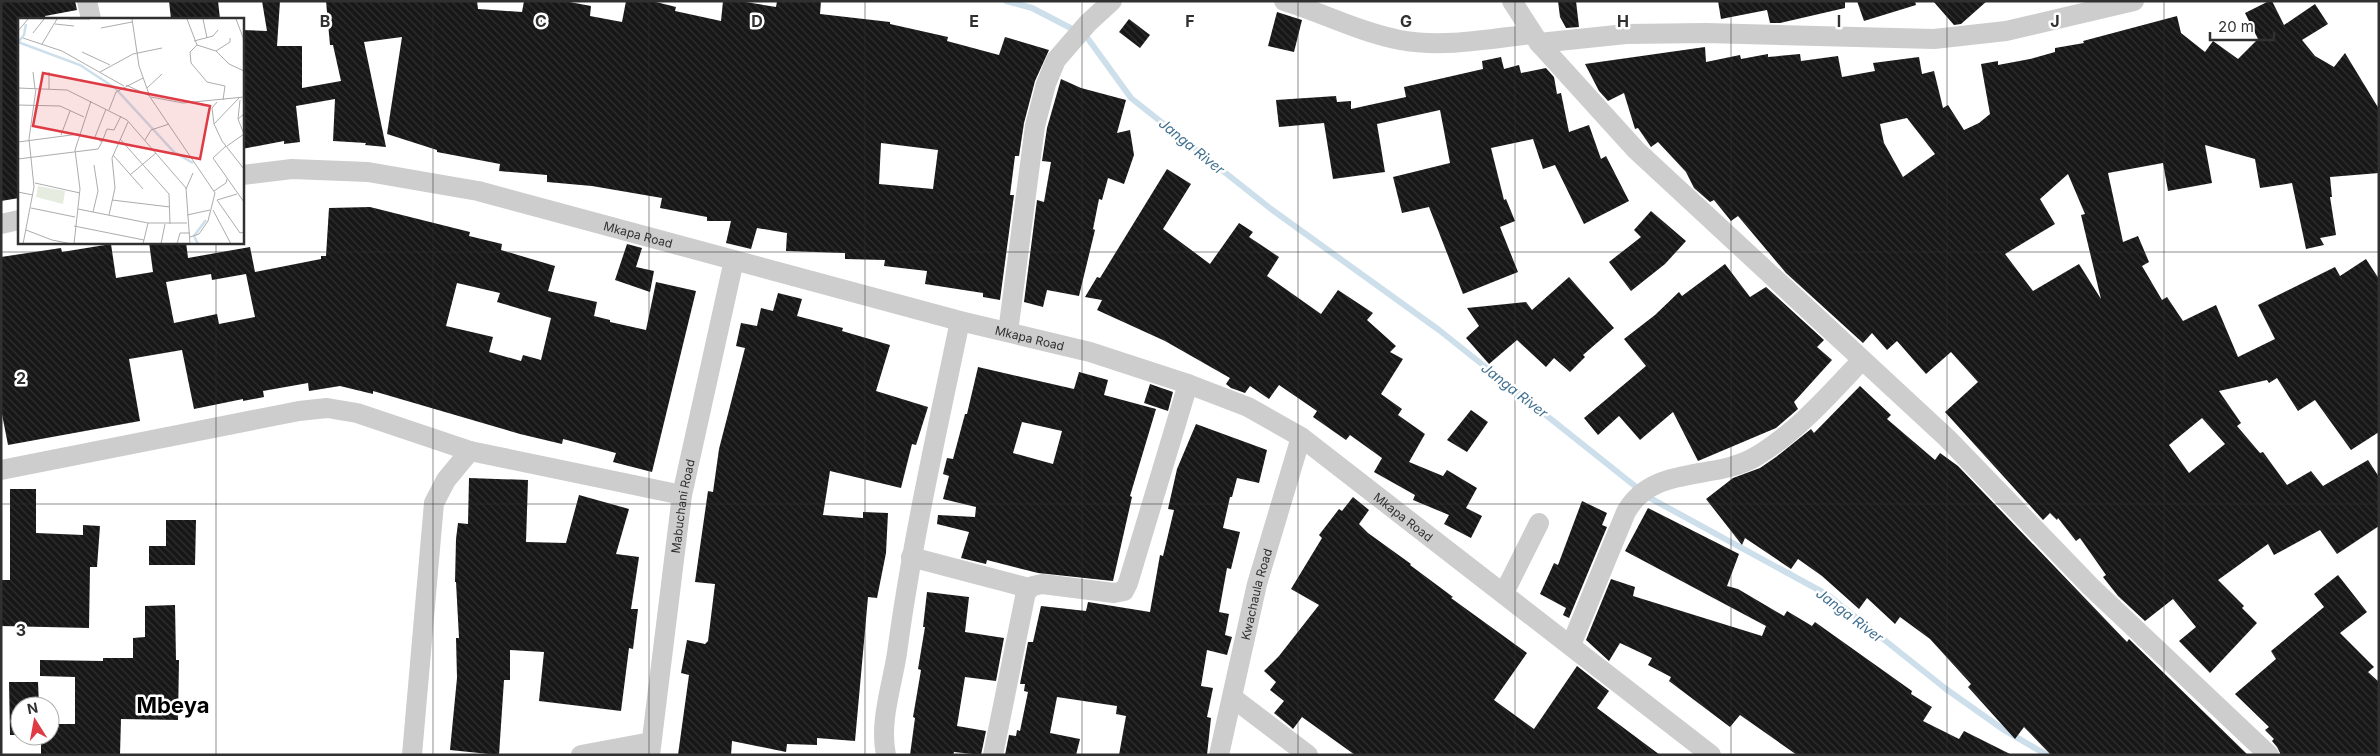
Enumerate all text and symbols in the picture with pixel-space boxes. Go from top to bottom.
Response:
scale bar [2210,10,2274,42]
text: B [320,11,330,31]
text: C [535,11,547,31]
text: D [751,11,763,31]
text: E [969,11,979,31]
text: F [1185,11,1195,31]
text: G [1400,11,1412,31]
text: H [1617,11,1629,31]
text: I [1837,11,1841,31]
text: J [2050,11,2060,31]
text: 20 m [2218,17,2254,36]
inset map [18,18,244,244]
water label: Janga River [1156,114,1229,178]
street label: Mkapa Road [602,218,674,251]
street label: Mkapa Road [994,322,1066,353]
water label: Janga River [1479,359,1552,422]
text: 2 [16,368,26,388]
street label: Mabuchani Road [667,458,697,554]
street label: Mkapa Road [1371,489,1436,544]
street label: Kwachaula Road [1237,547,1275,641]
water label: Janga River [1813,584,1887,646]
text: 3 [16,620,26,640]
district label: Mbeya [137,692,209,718]
north arrow [10,696,60,746]
text: N [26,698,39,717]

